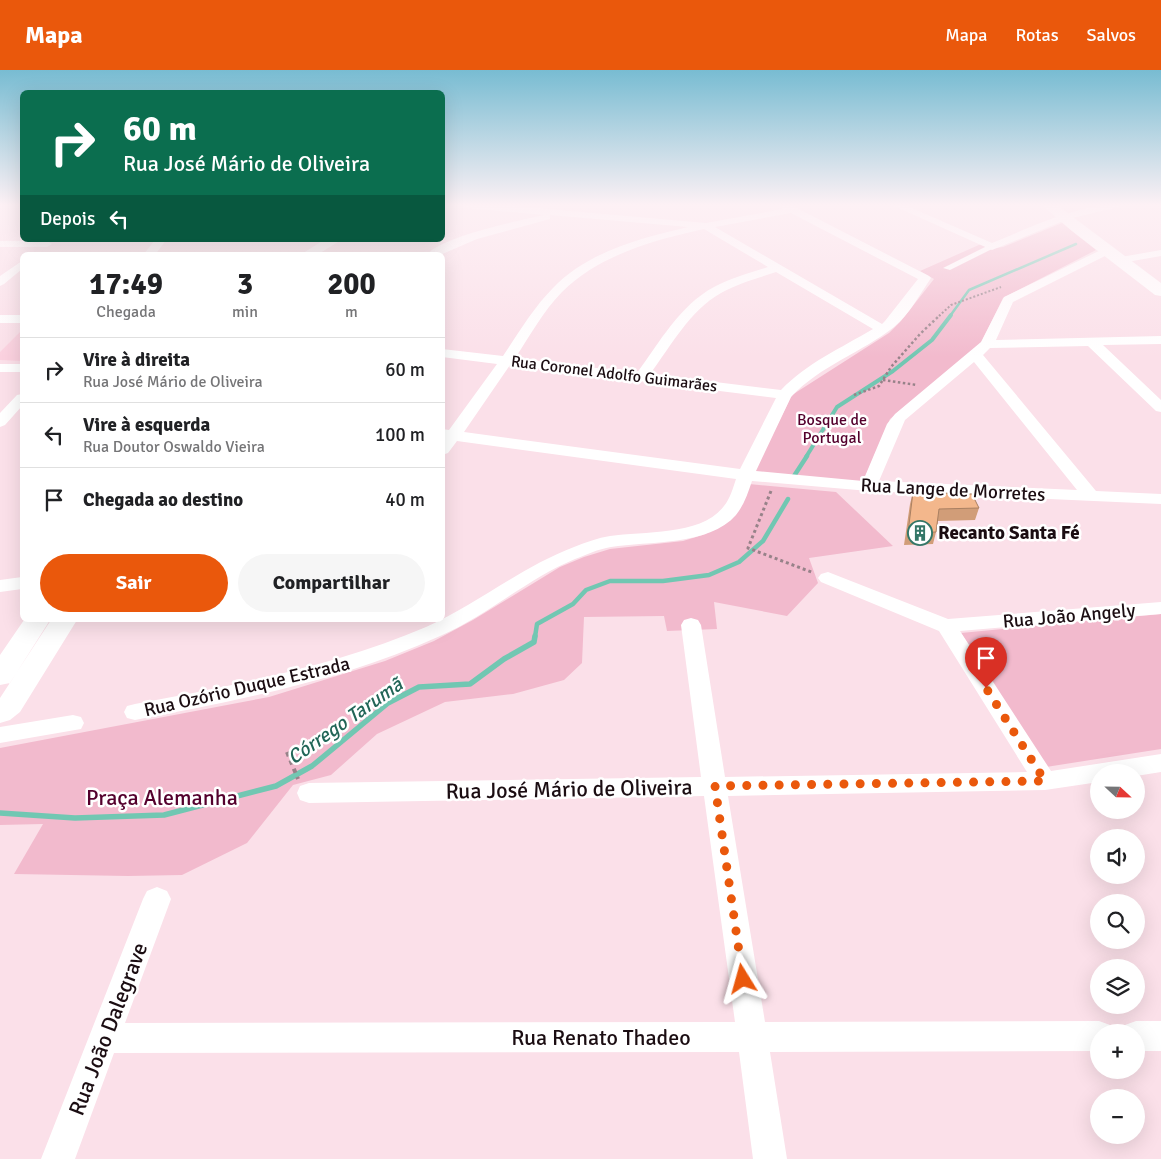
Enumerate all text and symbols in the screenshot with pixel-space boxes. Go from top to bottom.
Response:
text: Mapa [25,20,83,50]
text: Mapa [945,24,988,46]
text: Rotas [1016,24,1059,46]
text: Salvos [1087,24,1136,46]
text: 60 m [123,107,197,150]
icon: right [40,110,105,175]
text: Rua José Mário de Oliveira [123,150,370,177]
icon: left [105,205,133,233]
text: Depois [40,207,95,231]
text: 17:49 [89,266,163,303]
text: 3 [237,266,253,303]
text: 200 [327,266,376,303]
text: Chegada [96,302,156,322]
text: min [232,302,258,322]
text: m [345,302,358,322]
text: Vire à direita [83,348,190,372]
street label: Rua Coronel Adolfo Guimarães [510,351,718,397]
icon: right [40,356,68,384]
text: 60 m [385,358,425,382]
text: Rua José Mário de Oliveira [83,372,263,392]
park label: Bosque de Portugal [797,410,867,448]
text: Vire à esquerda [83,413,210,437]
icon: left [40,421,68,449]
text: 100 m [375,423,425,447]
text: Rua Doutor Oswaldo Vieira [83,437,265,457]
street label: Rua Lange de Morretes [860,473,1046,507]
icon: arrive [40,486,68,514]
text: Chegada ao destino [83,488,243,512]
text: 40 m [385,488,425,512]
building icon: Recanto Santa Fé [907,520,933,546]
place label: Recanto Santa Fé [938,521,1080,545]
button: Sair [40,554,228,612]
button: Compartilhar [238,554,425,612]
street label: Rua João Angely [1002,598,1136,634]
pin [965,637,1007,688]
icon: arrive [972,644,1000,672]
street label: Rua Ozório Duque Estrada [142,652,352,722]
water label: Córrego Tarumã [283,671,409,770]
north arrow [1090,764,1145,819]
map controls [1090,764,1145,1144]
street label: Rua José Mário de Oliveira [445,773,693,805]
park label: Praça Alemanha [86,784,238,811]
button: sound [1090,829,1145,884]
button: search [1090,894,1145,949]
street label: Rua João Dalegrave [63,939,153,1119]
position arrow [716,952,768,1004]
button: layers [1090,959,1145,1014]
street label: Rua Renato Thadeo [511,1024,691,1051]
button: + [1090,1024,1145,1079]
button: − [1090,1089,1145,1144]

